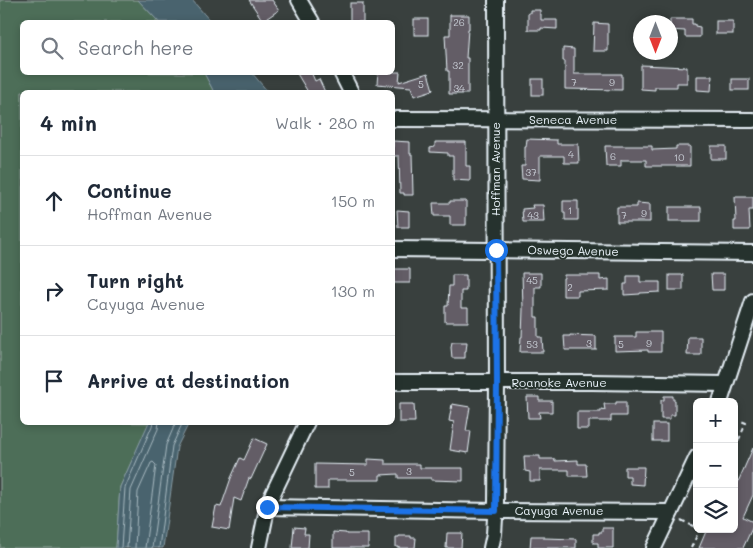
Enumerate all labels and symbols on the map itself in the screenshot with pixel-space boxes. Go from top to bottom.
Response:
house number: 26 [453,15,465,29]
north arrow [633,15,678,60]
house number: 32 [452,58,464,72]
house number: 7 [571,75,577,89]
house number: 9 [609,75,615,89]
house number: 5 [418,77,424,91]
house number: 34 [453,81,465,95]
street label: Seneca Avenue [529,111,617,127]
street label: Hoffman Avenue [487,122,503,216]
house number: 4 [568,147,574,161]
house number: 6 [610,149,616,163]
house number: 10 [674,150,684,164]
house number: 37 [525,165,537,179]
house number: 1 [568,203,572,217]
house number: 9 [641,206,647,220]
house number: 43 [527,208,539,222]
house number: 7 [621,208,627,222]
route start [485,239,508,262]
street label: Oswego Avenue [527,241,619,259]
house number: 45 [526,273,538,287]
house number: 2 [567,280,573,294]
house number: 3 [586,336,592,350]
house number: 9 [646,336,652,350]
house number: 53 [526,337,538,351]
house number: 5 [618,337,624,351]
street label: Roanoke Avenue [511,374,607,390]
house number: 3 [406,464,412,478]
house number: 5 [349,465,355,479]
route end [256,496,279,519]
street label: Cayuga Avenue [515,502,603,518]

